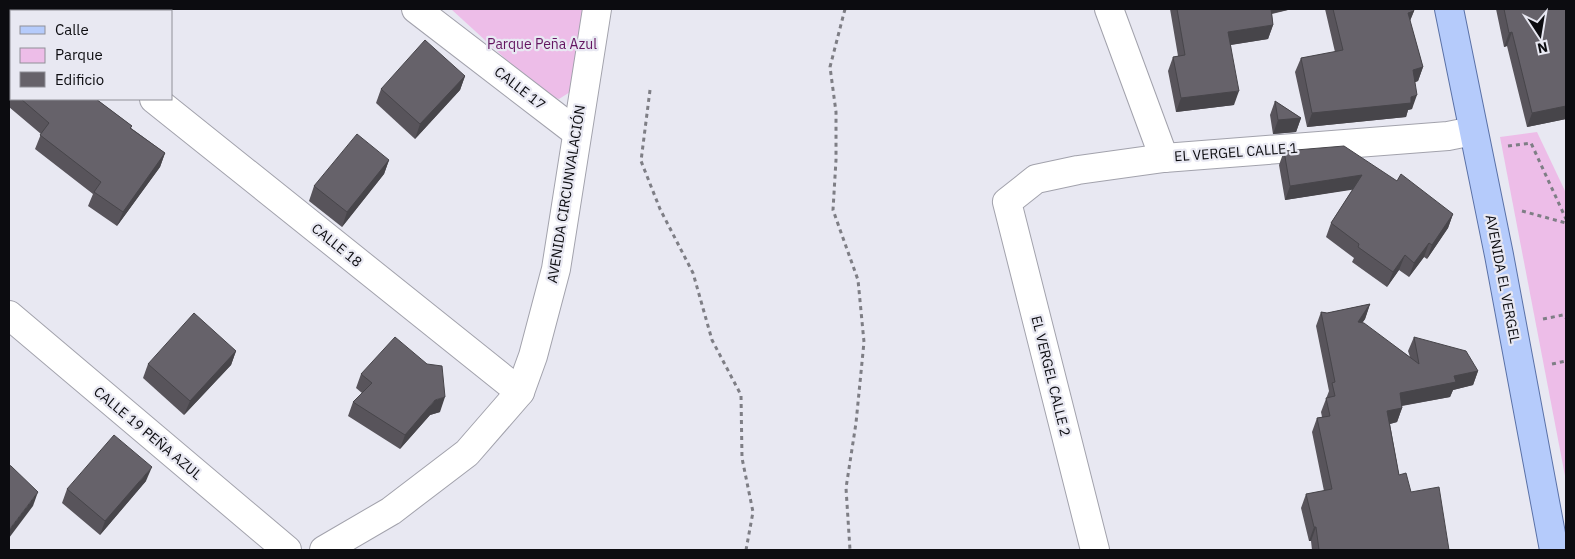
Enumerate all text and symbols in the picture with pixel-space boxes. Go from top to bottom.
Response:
legend [10,10,172,100]
north arrow [1515,10,1565,60]
text: Calle [55,20,89,39]
park label: Parque Peña Azul [487,35,597,53]
text: N [1536,38,1550,58]
text: Parque [55,45,103,64]
street label: CALLE 17 [491,62,549,114]
text: Edificio [55,70,104,89]
street label: AVENIDA CIRCUNVALACIÓN [542,103,589,284]
street label: EL VERGEL CALLE 1 [1174,139,1298,165]
street label: AVENIDA EL VERGEL [1482,213,1524,345]
street label: CALLE 18 [308,219,366,271]
street label: EL VERGEL CALLE 2 [1027,314,1075,438]
street label: CALLE 19 PEÑA AZUL [90,382,206,484]

